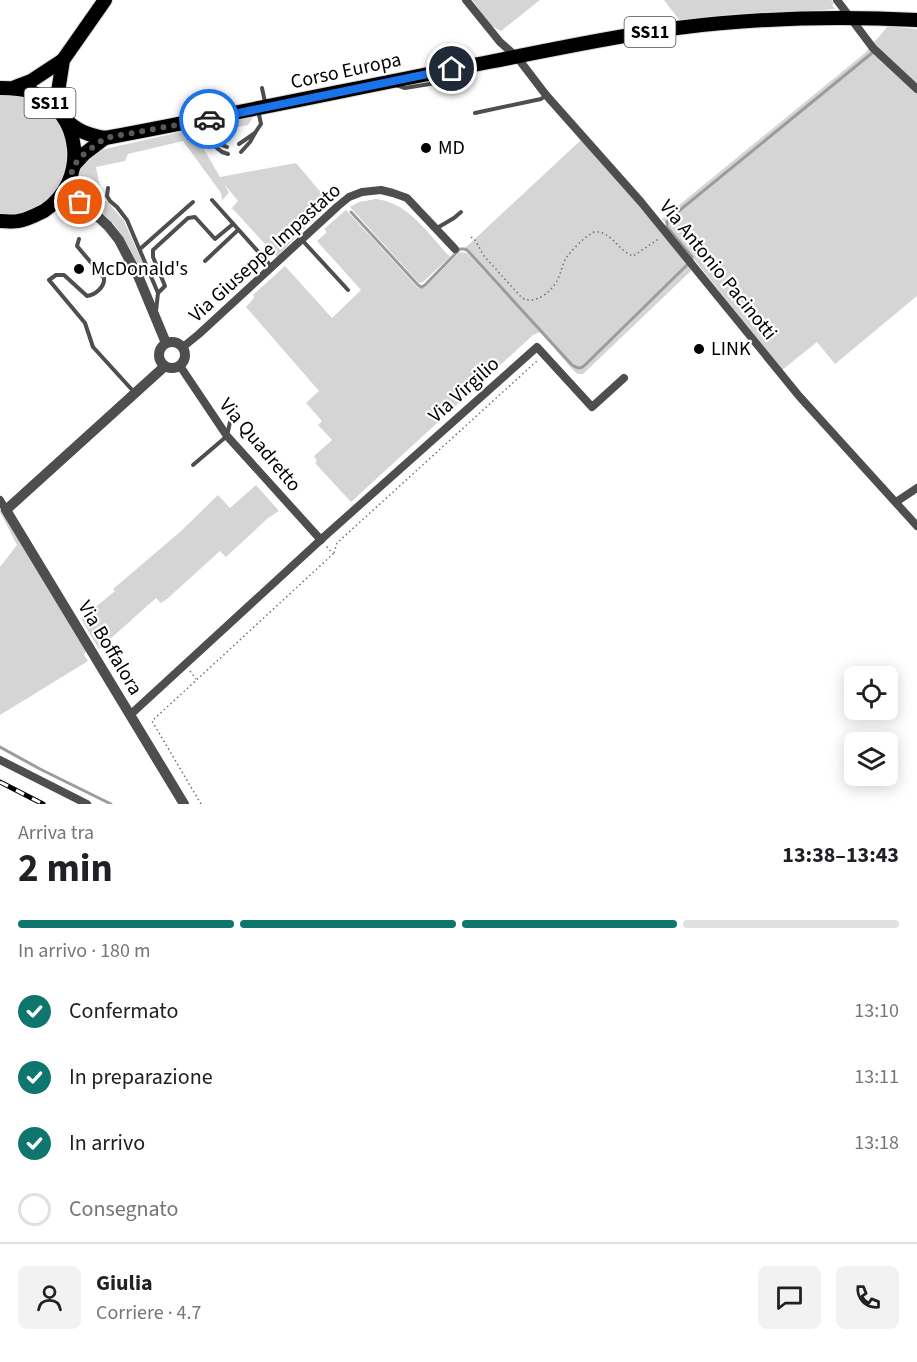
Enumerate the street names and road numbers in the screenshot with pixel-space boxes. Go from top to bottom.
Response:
road number: SS11 [624,17,676,47]
street label: Corso Europa [288,46,404,96]
road number: SS11 [25,88,76,118]
street label: Via Giuseppe Impastato [183,177,347,329]
street label: Via Antonio Pacinotti [653,194,783,346]
street label: Via Virgilio [422,350,506,430]
street label: Via Quadretto [212,392,308,498]
street label: Via Boffalora [71,596,149,700]

